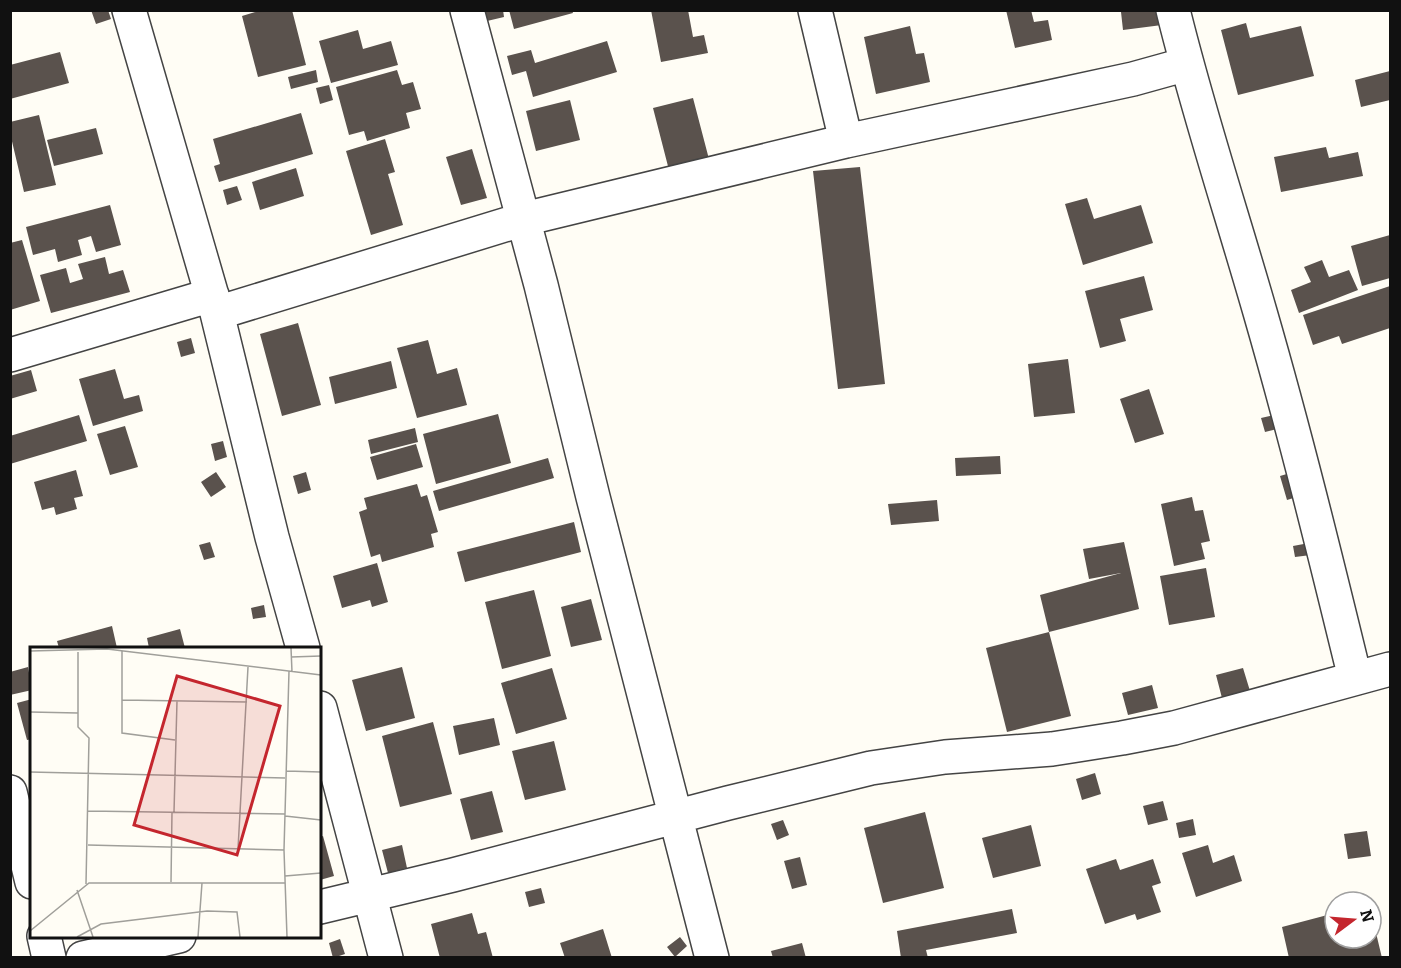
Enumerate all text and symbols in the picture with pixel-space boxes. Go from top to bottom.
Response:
inset map [30,647,321,938]
north arrow [1323,890,1383,950]
text: N [1356,907,1378,925]

